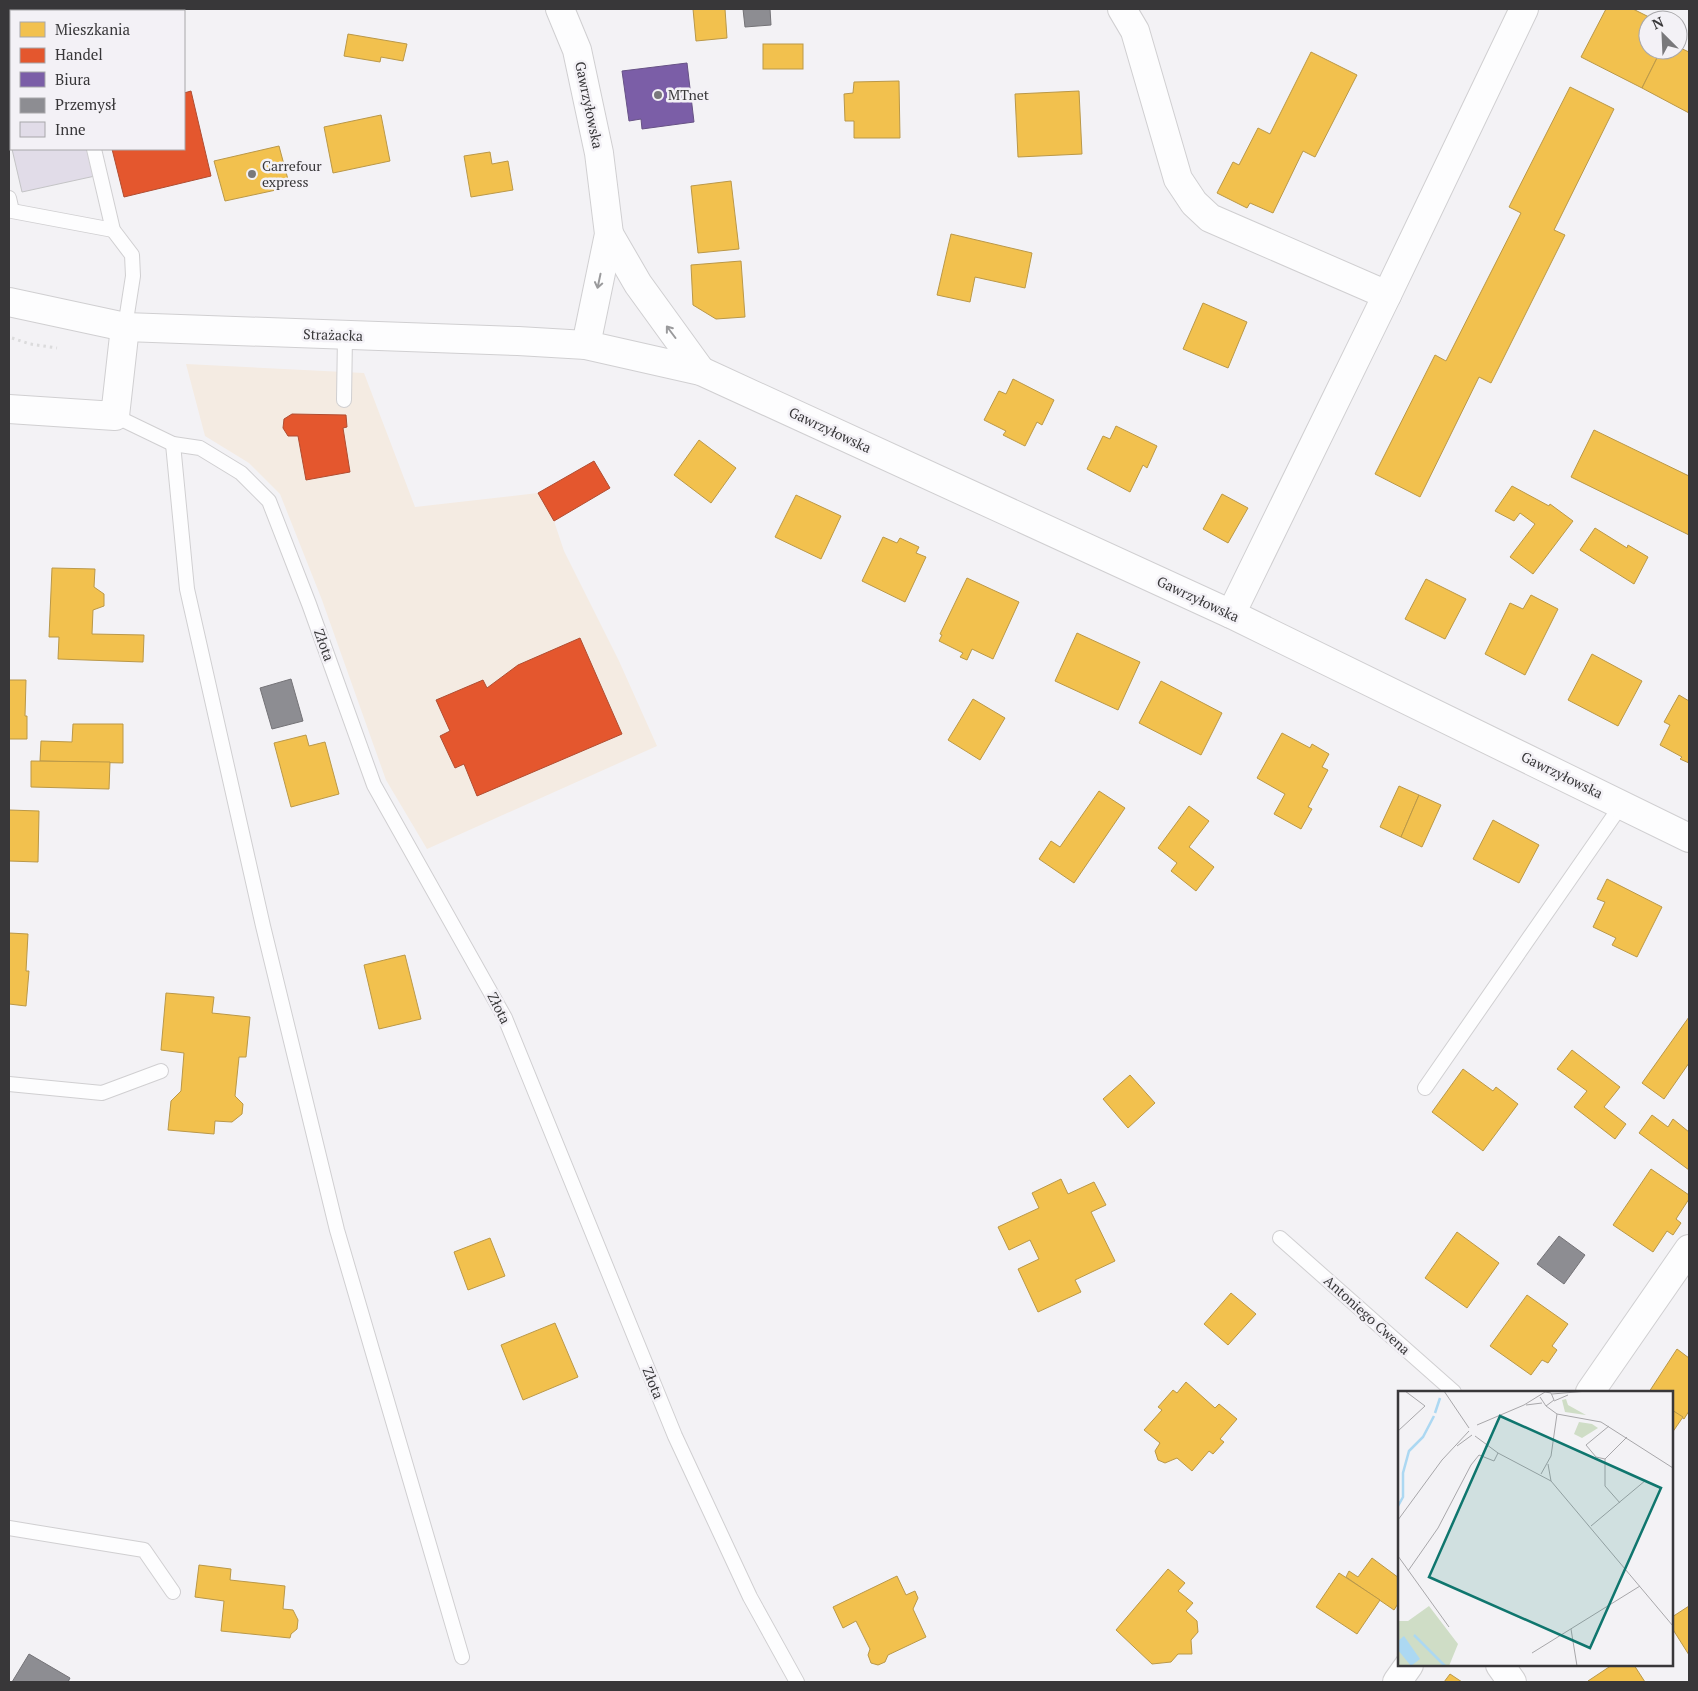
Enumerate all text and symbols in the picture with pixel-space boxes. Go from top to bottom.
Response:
legend [10,10,185,150]
north arrow [1638,10,1688,60]
text: N [1649,12,1667,34]
text: Mieszkania [55,19,131,39]
text: Handel [55,44,103,64]
street label: Gawrzyłowska [571,60,608,150]
text: Biura [55,69,91,89]
place label: MTnet [668,85,710,104]
marker: MTnet [652,89,664,101]
text: Przemysł [55,94,116,114]
text: Inne [55,119,86,139]
place label: Carrefour express [262,156,322,191]
marker: Carrefour express [246,168,258,180]
one-way arrow [594,273,604,289]
street label: Strażacka [303,324,363,345]
one-way arrow [666,326,677,339]
street label: Gawrzyłowska [786,402,874,457]
street label: Gawrzyłowska [1154,571,1242,626]
street label: Złota [310,626,339,664]
street label: Gawrzyłowska [1518,747,1606,803]
street label: Złota [484,989,515,1027]
street label: Antoniego Cwena [1320,1271,1415,1359]
street label: Złota [638,1364,668,1402]
inset map [1398,1391,1673,1666]

